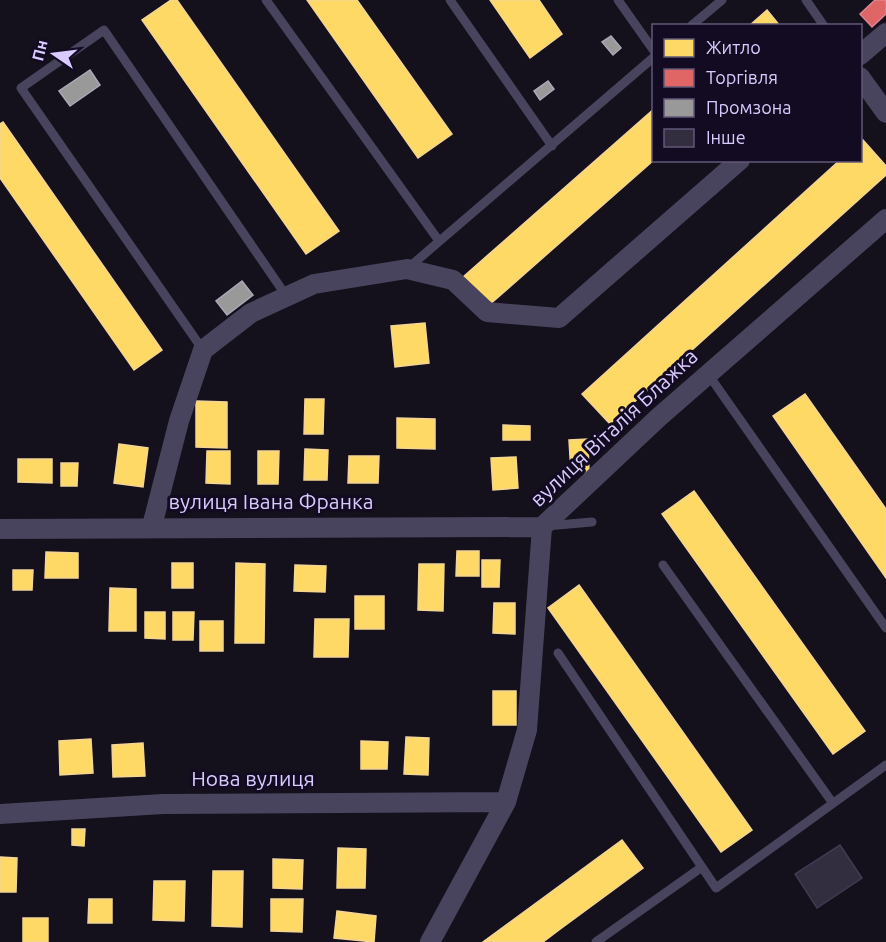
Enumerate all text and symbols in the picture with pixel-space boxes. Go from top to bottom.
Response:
north arrow [24,24,84,84]
legend [652,24,862,162]
text: Житло [706,37,761,57]
text: Пн [28,38,51,63]
text: Торгівля [706,67,778,87]
text: Промзона [706,97,791,117]
text: Інше [706,127,746,147]
street label: вулиця Віталія Блажка [525,344,702,511]
street label: вулиця Івана Франка [168,489,374,513]
street label: Нова вулиця [191,766,315,790]

